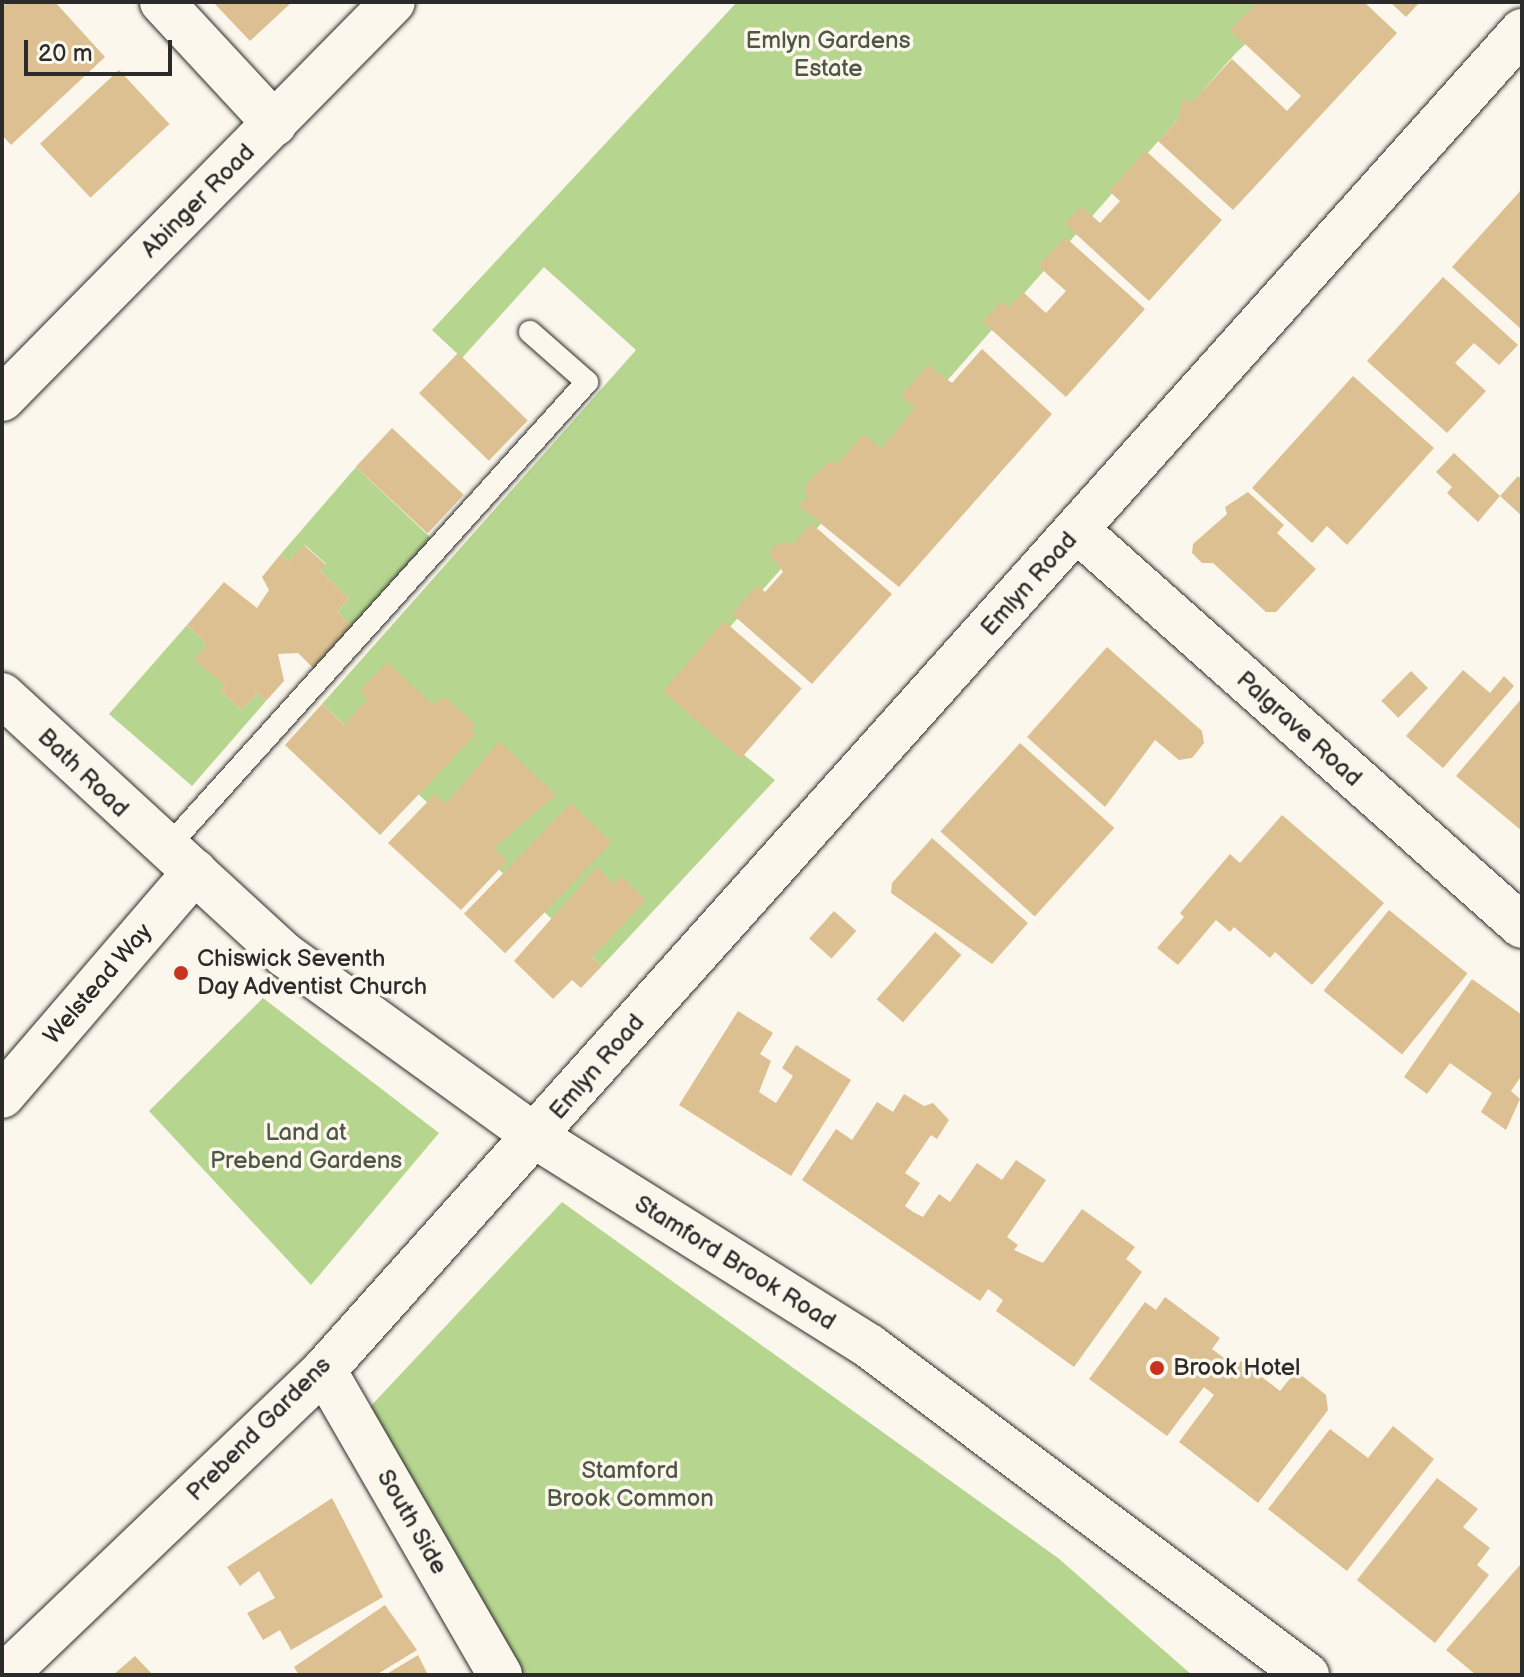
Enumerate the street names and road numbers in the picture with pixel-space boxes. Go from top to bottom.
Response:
street label: Abinger Road [135,138,261,264]
street label: Emlyn Road [975,526,1083,642]
street label: Palgrave Road [1230,665,1368,793]
street label: Bath Road [32,723,134,823]
street label: Welstead Way [37,917,159,1051]
street label: Emlyn Road [544,1009,650,1125]
street label: Stamford Brook Road [629,1189,841,1337]
street label: Prebend Gardens [181,1351,337,1507]
street label: South Side [370,1464,454,1580]

